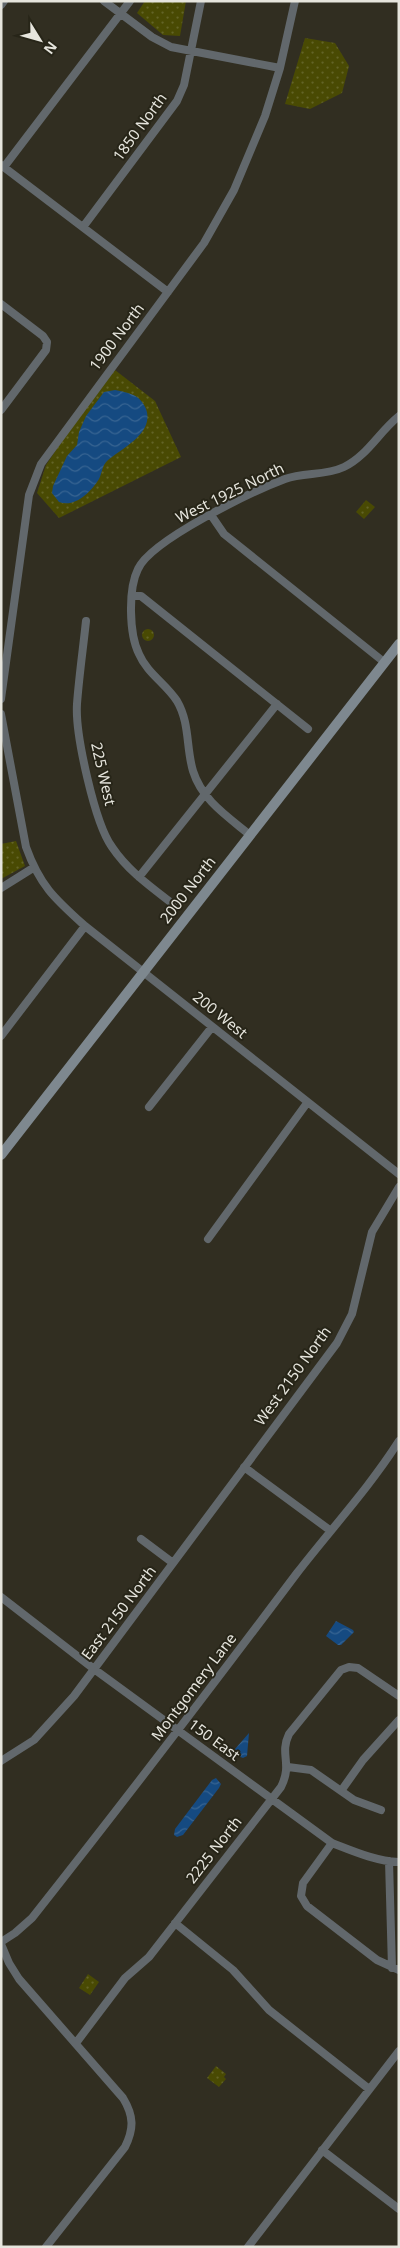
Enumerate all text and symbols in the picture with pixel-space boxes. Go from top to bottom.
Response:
north arrow [15,15,65,65]
text: N [40,38,62,58]
street label: 1850 North [108,88,171,164]
street label: 1900 North [84,299,148,374]
street label: West 1925 North [172,457,287,527]
street label: 225 West [87,740,121,808]
street label: 2000 North [155,852,220,927]
street label: 200 West [189,986,252,1043]
street label: West 2150 North [249,1322,335,1429]
street label: East 2150 North [76,1561,160,1663]
street label: Montgomery Lane [146,1629,240,1744]
street label: 150 East [185,1714,245,1765]
street label: 2225 North [181,1812,246,1887]

